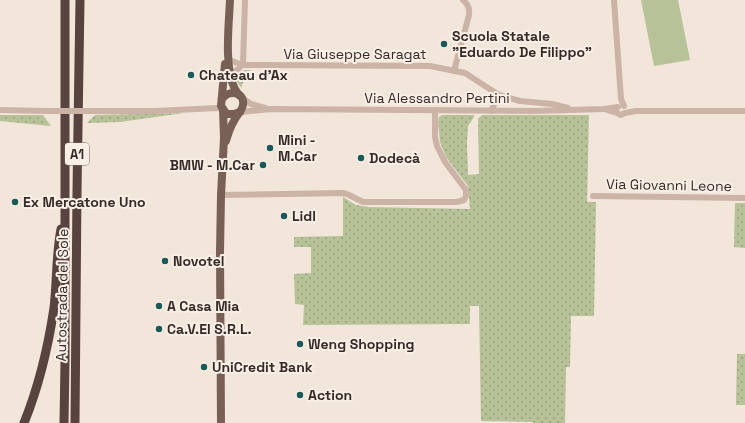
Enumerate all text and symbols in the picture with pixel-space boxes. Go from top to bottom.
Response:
place label: Scuola Statale "Eduardo De Filippo" [452,27,592,61]
marker: Scuola Statale "Eduardo De Filippo" [439,39,449,49]
street label: Via Giuseppe Saragat [283,45,427,63]
place label: Chateau d'Ax [199,66,288,84]
marker: Chateau d'Ax [186,70,196,80]
street label: Via Alessandro Pertini [364,89,510,107]
place label: Mini - M.Car [278,131,317,165]
road number: A1 [65,143,89,165]
marker: Mini - M.Car [265,143,275,153]
place label: Dodecà [369,149,420,167]
marker: Dodecà [356,153,366,163]
place label: BMW - M.Car [170,156,255,174]
marker: BMW - M.Car [258,160,268,170]
street label: Via Giovanni Leone [606,175,732,195]
place label: Ex Mercatone Uno [23,193,146,211]
marker: Ex Mercatone Uno [10,197,20,207]
place label: Lidl [292,207,316,225]
marker: Lidl [279,211,289,221]
street label: Autostrada del Sole [52,228,72,362]
place label: Novotel [173,252,225,270]
marker: Novotel [160,256,170,266]
place label: A Casa Mia [167,297,239,315]
marker: A Casa Mia [154,301,164,311]
place label: Ca.V.EI S.R.L. [167,320,252,338]
marker: Ca.V.EI S.R.L. [154,324,164,334]
place label: Weng Shopping [308,335,415,353]
marker: Weng Shopping [295,339,305,349]
place label: UniCredit Bank [212,358,313,376]
marker: UniCredit Bank [199,362,209,372]
place label: Action [308,386,352,404]
marker: Action [295,390,305,400]

